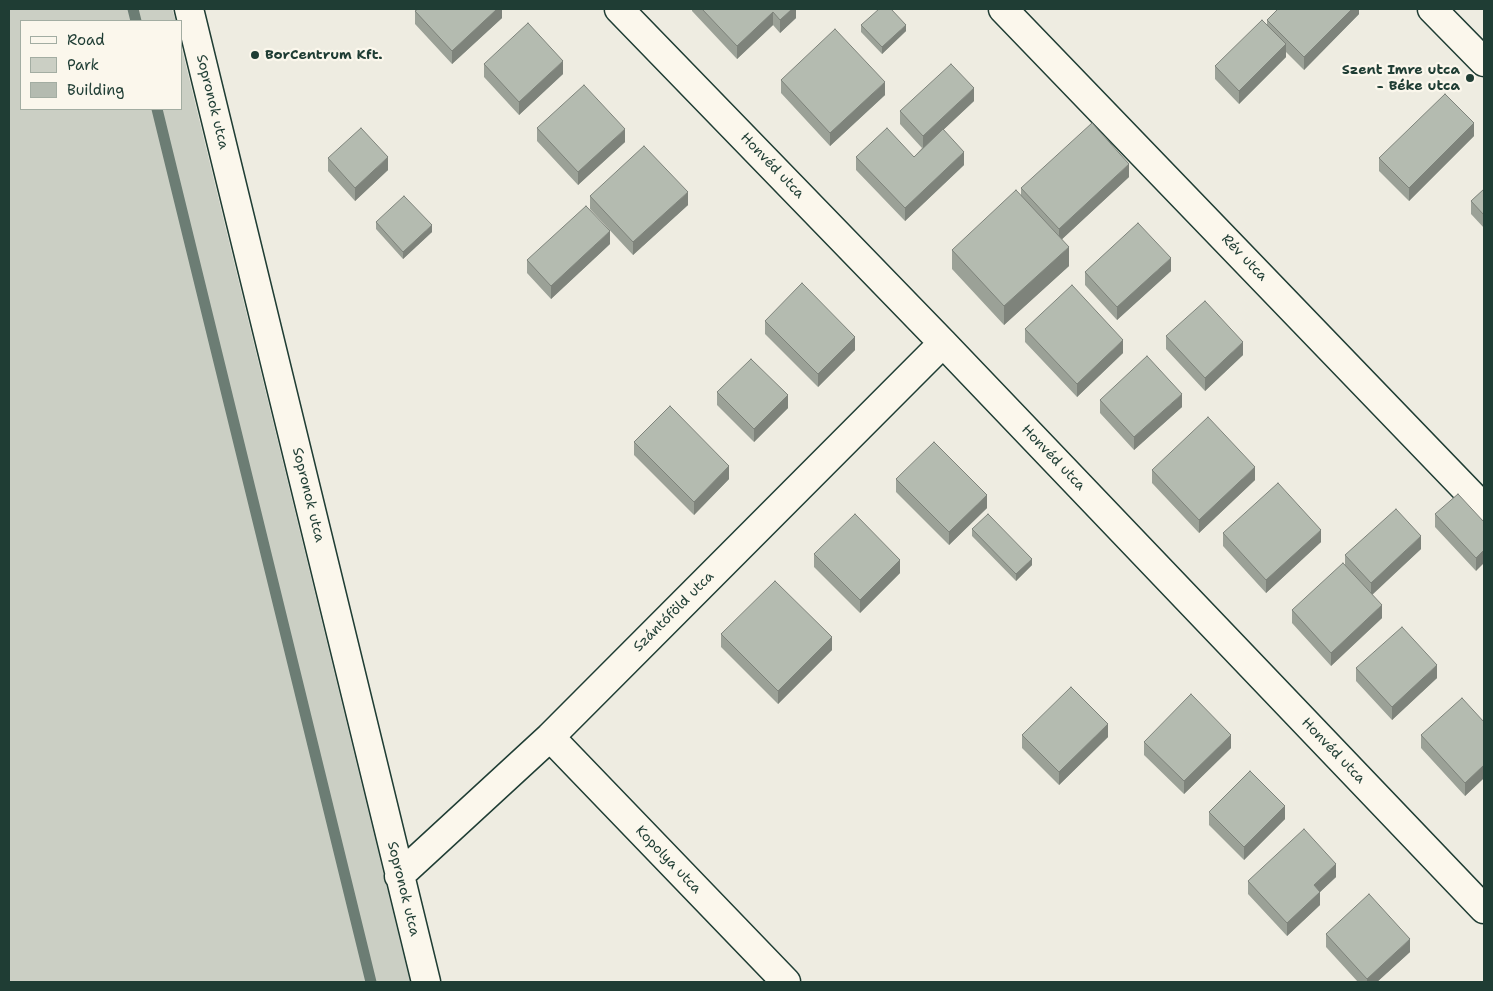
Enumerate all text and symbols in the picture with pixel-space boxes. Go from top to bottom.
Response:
legend [20,20,182,110]
text: Road [67,30,105,50]
place label: BorCentrum Kft. [265,47,383,63]
marker: BorCentrum Kft. [249,49,261,61]
street label: Sopronok utca [192,53,232,151]
text: Park [67,55,99,75]
place label: Szent Imre utca - Béke utca [1342,62,1460,94]
marker: Szent Imre utca - Béke utca [1464,72,1476,84]
text: Building [67,80,124,100]
street label: Honvéd utca [736,130,808,202]
street label: Rév utca [1218,231,1270,285]
street label: Honvéd utca [1017,422,1089,494]
street label: Sopronok utca [288,446,328,544]
street label: Szántóföld utca [630,568,718,656]
street label: Honvéd utca [1297,715,1369,787]
street label: Kopolya utca [631,823,705,897]
street label: Sopronok utca [383,840,423,938]

